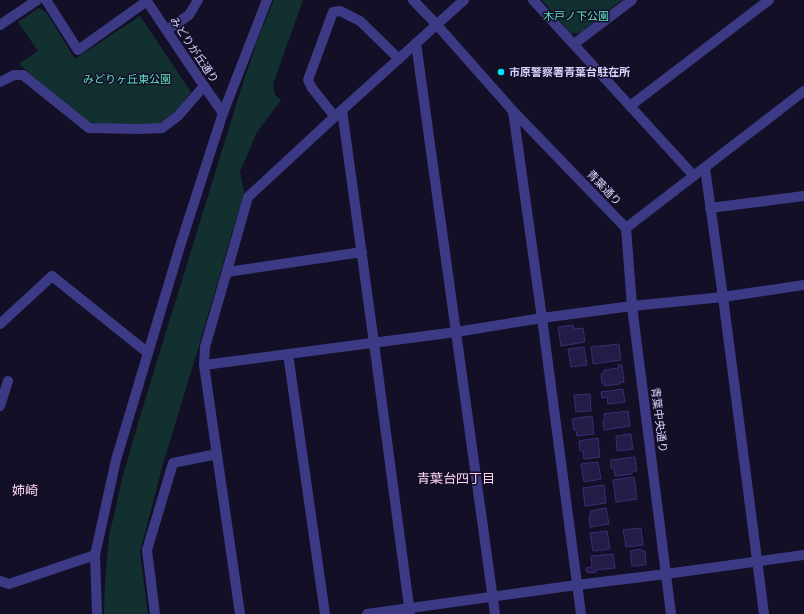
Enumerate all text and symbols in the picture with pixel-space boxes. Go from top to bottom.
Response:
park label: 木戸ノ下公園 [543,10,609,23]
street label: みどりが丘通り [167,14,221,86]
place label: 市原警察署青葉台駐在所 [509,66,630,79]
marker: 市原警察署青葉台駐在所 [496,67,506,77]
park label: みどりヶ丘東公園 [83,73,171,86]
street label: 青葉通り [584,168,624,208]
street label: 青葉中央通り [649,386,669,454]
district label: 青葉台四丁目 [417,471,495,487]
district label: 姉崎 [12,483,38,499]

